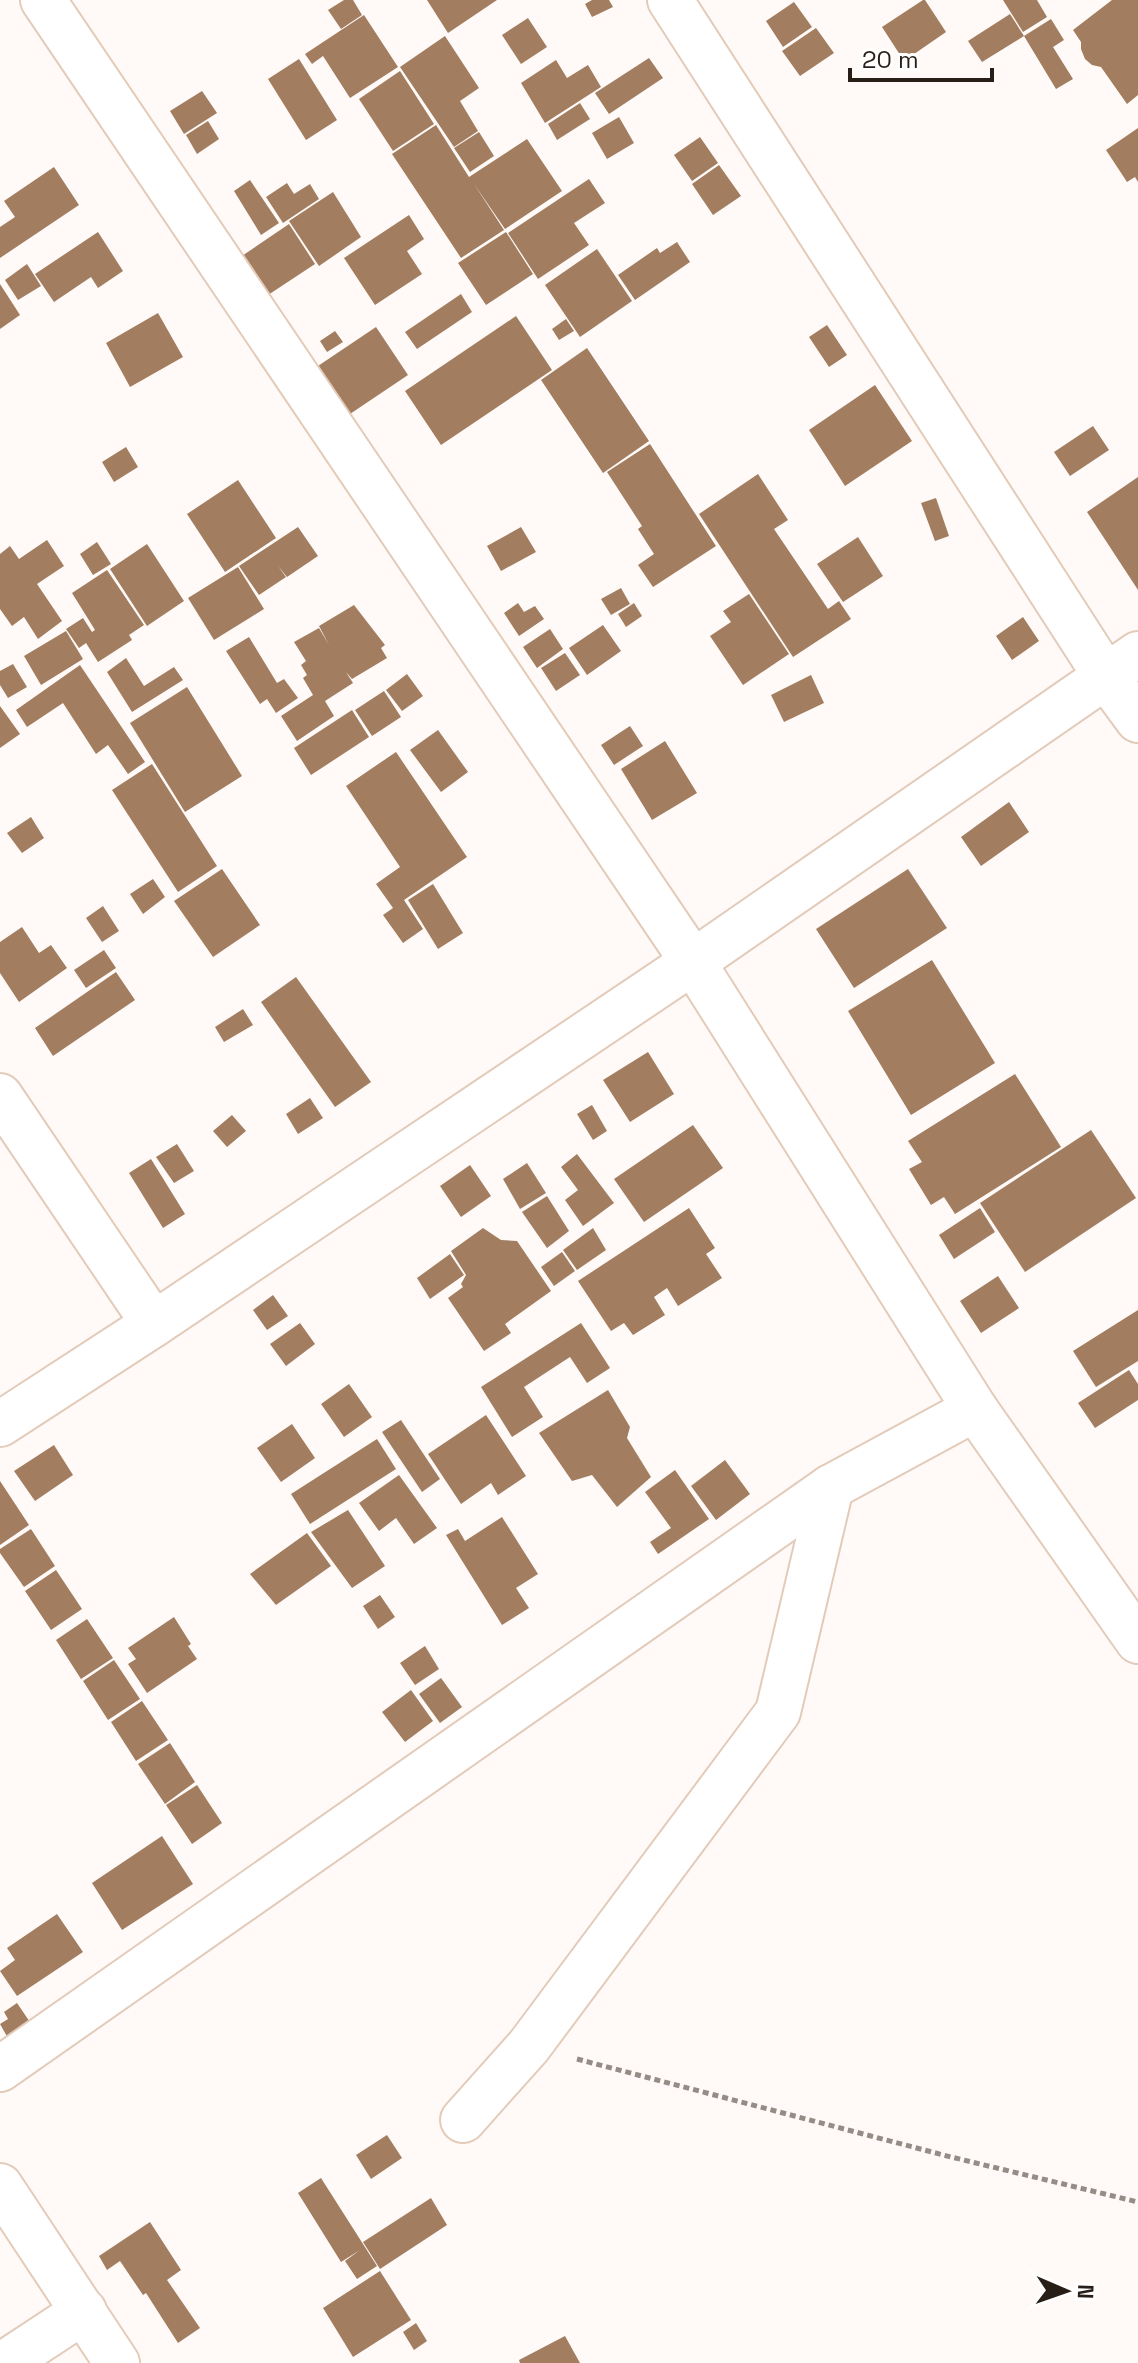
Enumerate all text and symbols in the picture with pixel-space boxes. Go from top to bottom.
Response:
scale bar [850,32,992,82]
text: 20 m [862,44,919,75]
north arrow [1026,2251,1106,2331]
text: N [1072,2284,1100,2300]

